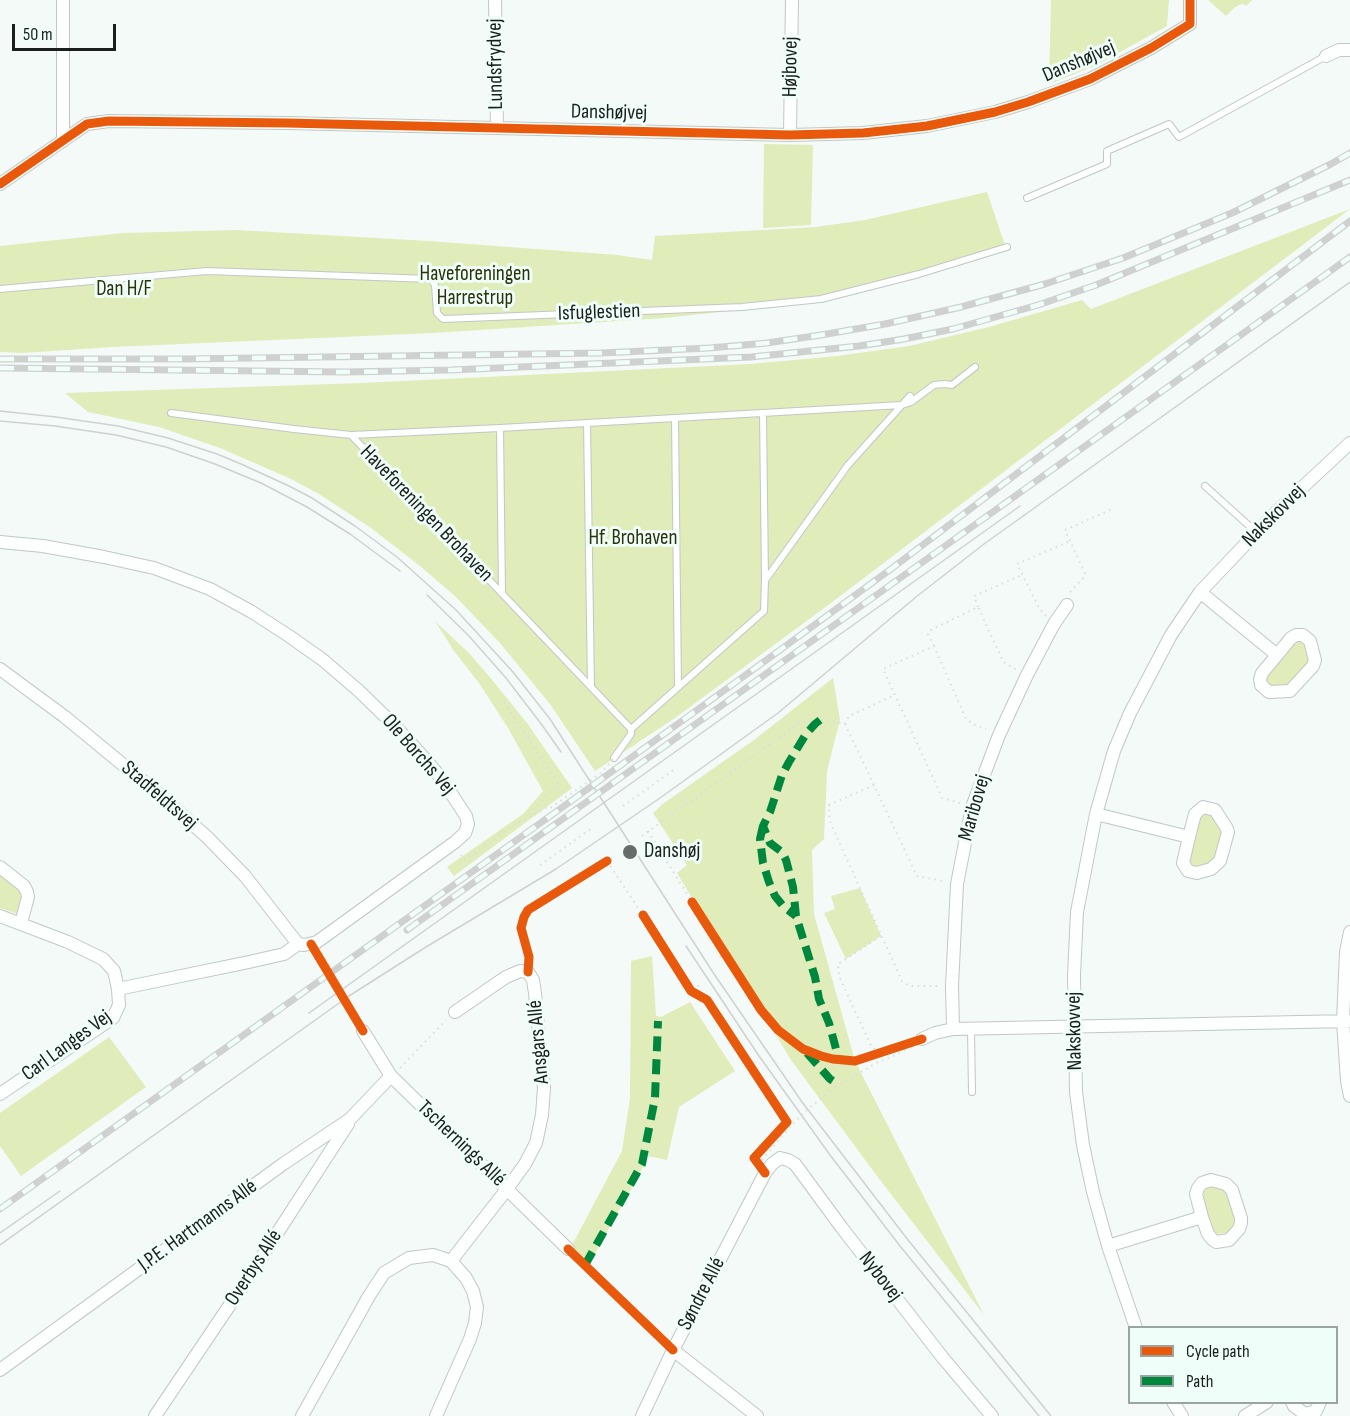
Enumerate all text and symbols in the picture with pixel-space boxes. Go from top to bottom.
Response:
scale bar [15,12,118,50]
street label: Lundsfrydvej [483,18,509,110]
text: 50 m [23,24,53,45]
street label: Danshøjvej [1039,35,1119,89]
street label: Højbovej [778,37,804,97]
street label: Danshøjvej [571,100,647,126]
park label: Haveforeningen Harrestrup [419,262,531,312]
park label: Dan H/F [96,277,152,303]
street label: Isfuglestien [557,299,641,327]
street label: Haveforeningen Brohaven [354,440,498,588]
street label: Nakskovvej [1237,479,1311,553]
park label: Hf. Brohaven [588,526,678,552]
street label: Ole Borchs Vej [376,709,460,801]
street label: Stadfeldtsvej [116,756,202,836]
street label: Maribovej [954,772,996,844]
place label: Danshøj [644,839,700,865]
marker: Danshøj [621,843,639,861]
street label: Nakskovvej [1062,991,1088,1071]
street label: Ansgars Allé [523,999,555,1085]
street label: Carl Langes Vej [17,1005,117,1087]
street label: Tschernings Allé [411,1096,511,1192]
street label: J.P.E. Hartmanns Allé [133,1174,263,1278]
street label: Overbys Allé [220,1225,288,1311]
street label: Nybovej [853,1247,907,1307]
street label: Søndre Allé [673,1253,731,1335]
legend [1128,1326,1338,1404]
text: Cycle path [1186,1341,1250,1362]
text: Path [1186,1371,1214,1392]

